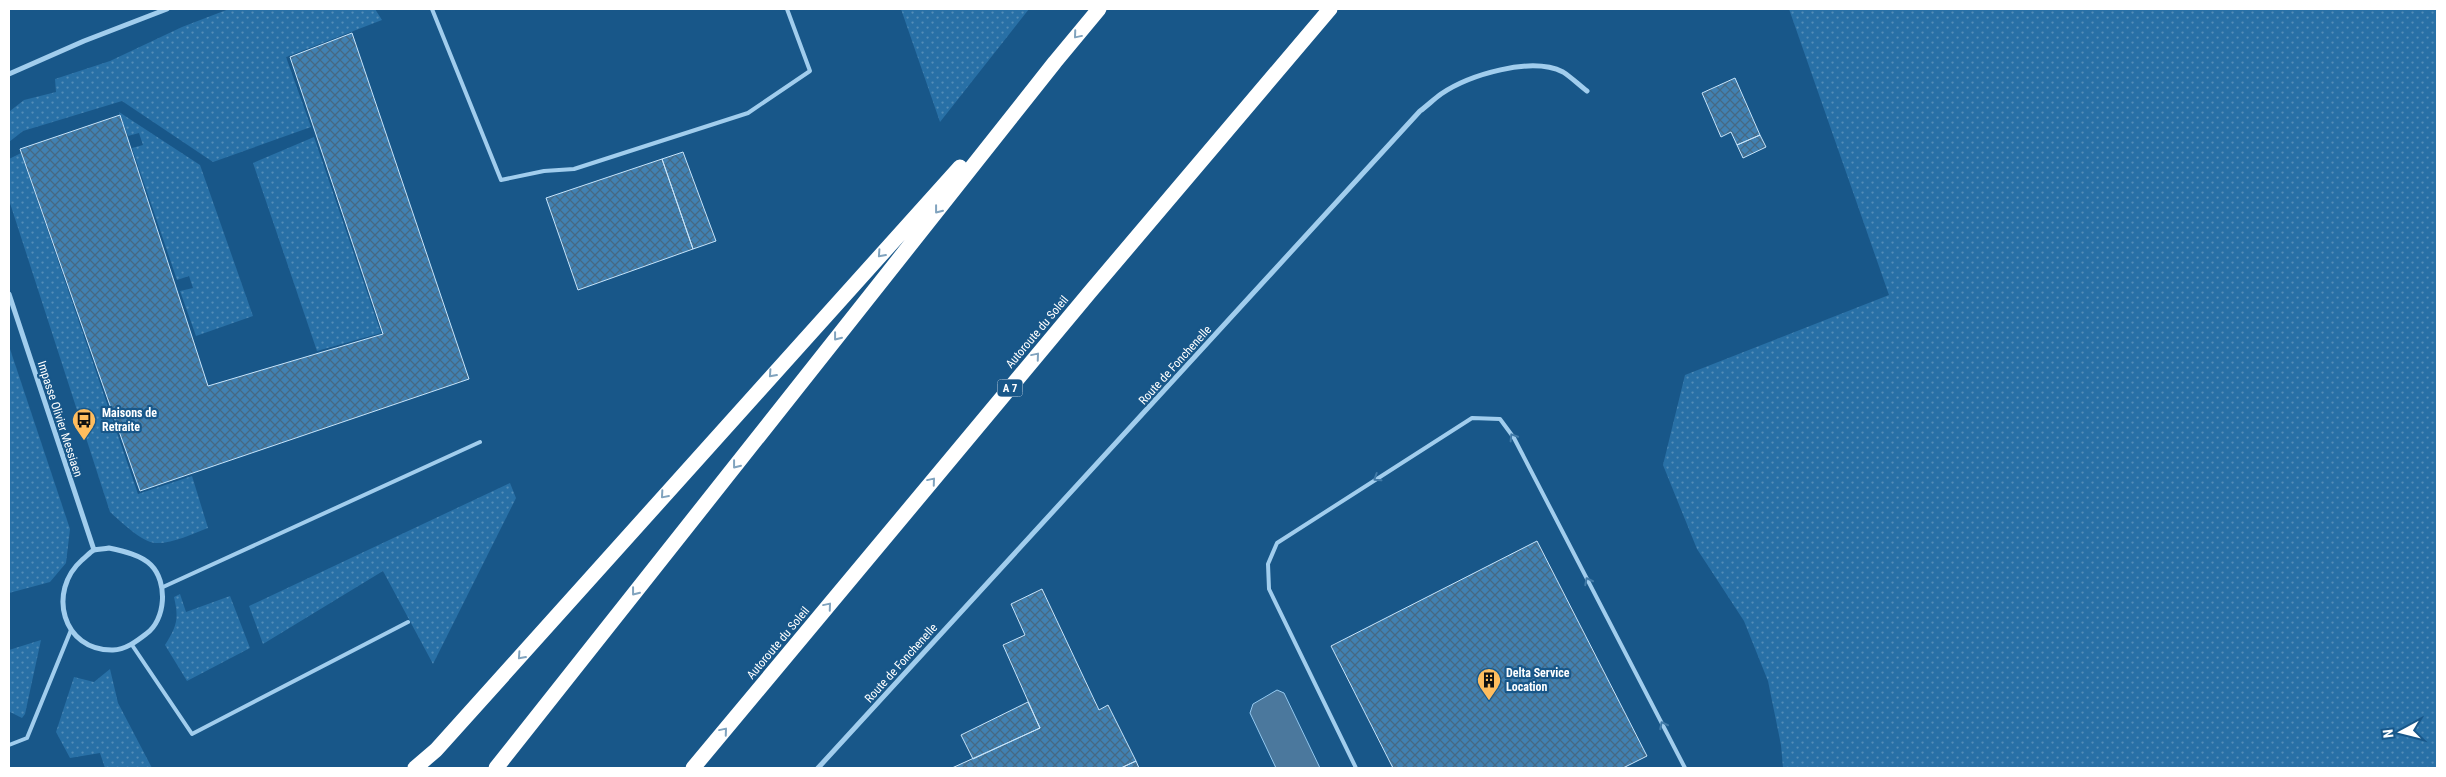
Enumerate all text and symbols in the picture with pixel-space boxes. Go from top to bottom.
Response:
one-way arrow [1074,29,1083,38]
one-way arrow [934,204,943,213]
one-way arrow [878,248,887,257]
street label: Autoroute du Soleil [1003,293,1071,371]
street label: Route de Fonchenelle [1136,322,1214,407]
one-way arrow [834,331,842,340]
one-way arrow [1031,353,1040,362]
street label: Impasse Olivier Messiaen [35,359,85,479]
one-way arrow [769,369,778,378]
road number: A 7 [998,379,1022,396]
place label: Maisons de Retraite [102,406,157,434]
bus stop icon: Maisons de Retraite [71,407,97,441]
one-way arrow [1509,433,1519,442]
one-way arrow [733,459,742,468]
one-way arrow [1374,472,1383,482]
one-way arrow [927,478,935,487]
one-way arrow [660,489,669,498]
one-way arrow [1584,577,1594,586]
one-way arrow [633,586,641,595]
one-way arrow [823,603,831,612]
street label: Autoroute du Soleil [744,604,812,682]
street label: Route de Fonchenelle [862,620,940,705]
one-way arrow [518,650,527,659]
place label: Delta Service Location [1506,666,1570,694]
building icon: Delta Service Location [1476,667,1502,701]
north arrow [2376,707,2426,757]
one-way arrow [1659,721,1669,730]
one-way arrow [719,728,727,737]
text: N [2380,728,2397,739]

